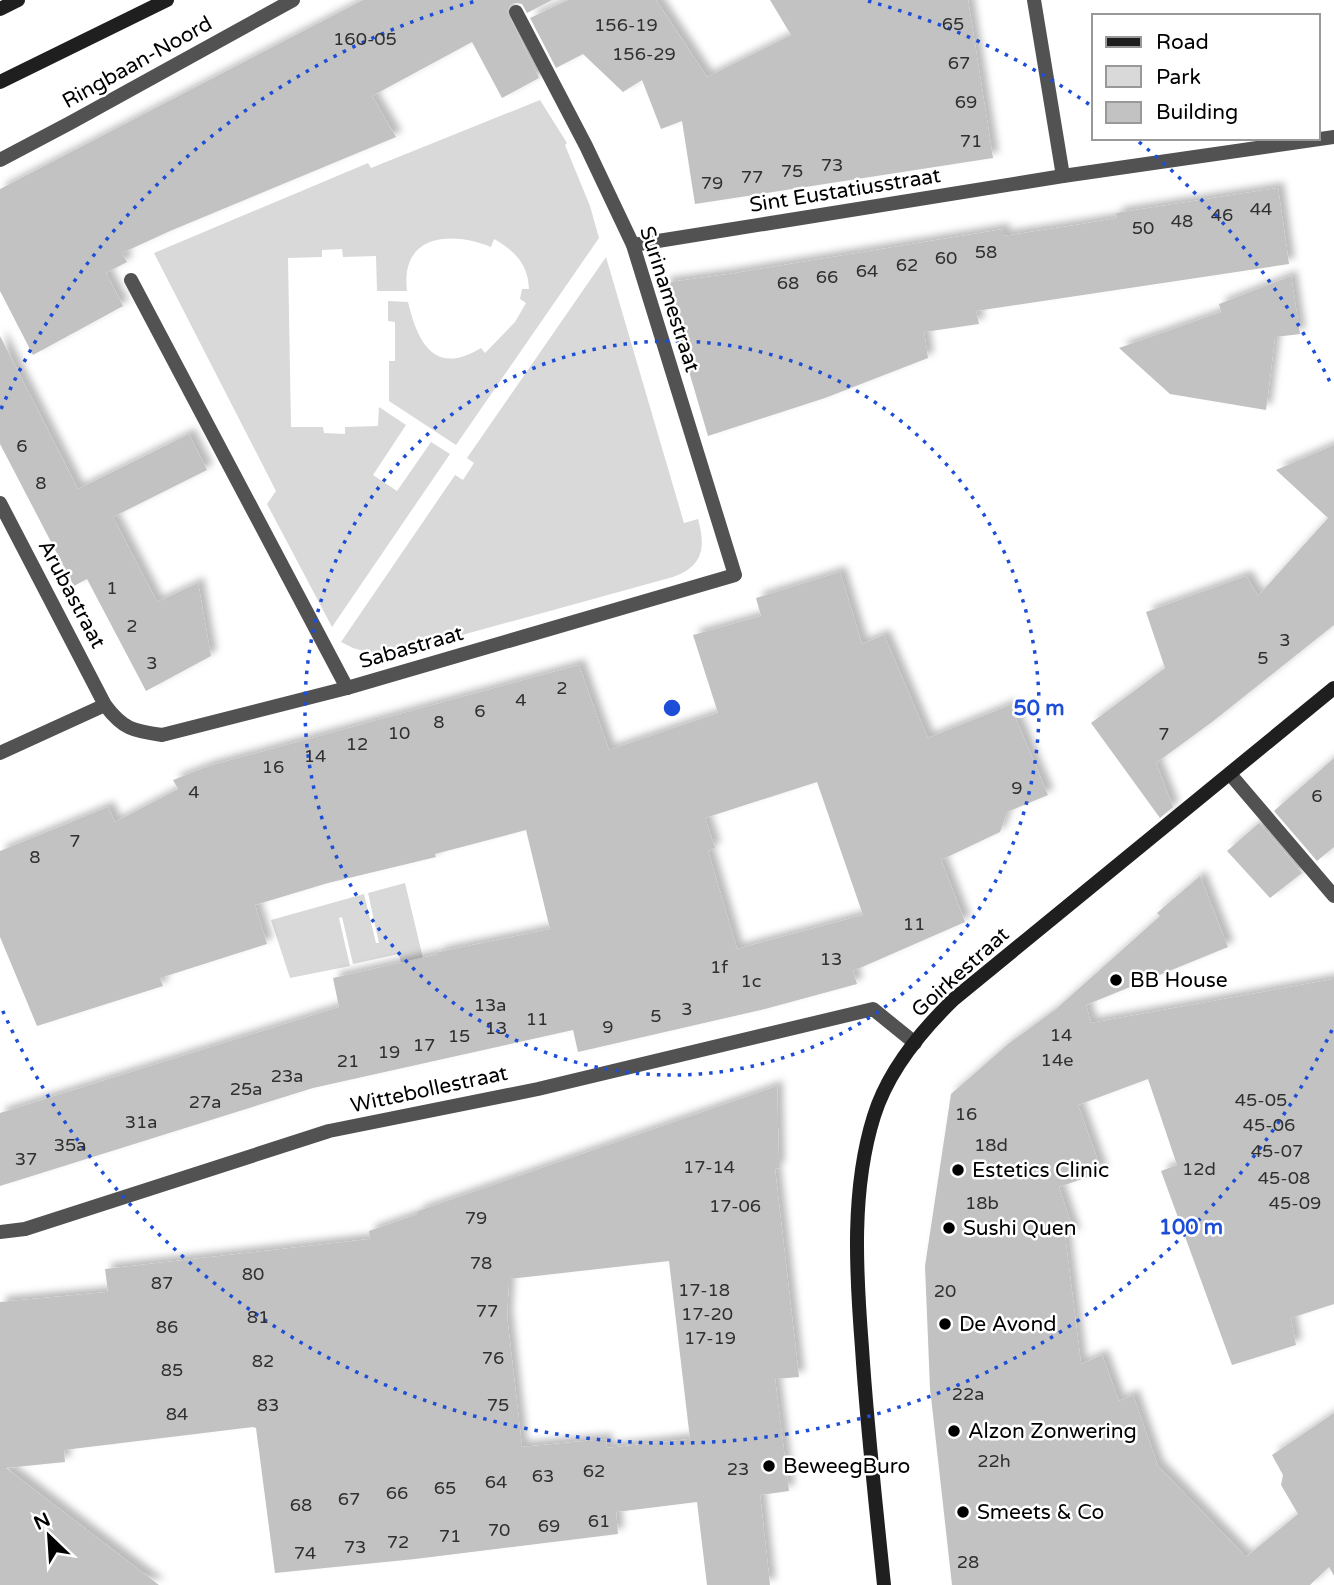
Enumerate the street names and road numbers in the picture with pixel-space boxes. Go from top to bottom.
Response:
street label: Ringbaan-Noord [58,11,217,114]
street label: Sint Eustatiusstraat [748,163,942,218]
street label: Surinamestraat [634,223,705,375]
street label: Arubastraat [33,536,110,653]
street label: Sabastraat [356,621,466,674]
street label: Goirkestraat [906,922,1014,1023]
street label: Wittebollestraat [348,1061,510,1118]

